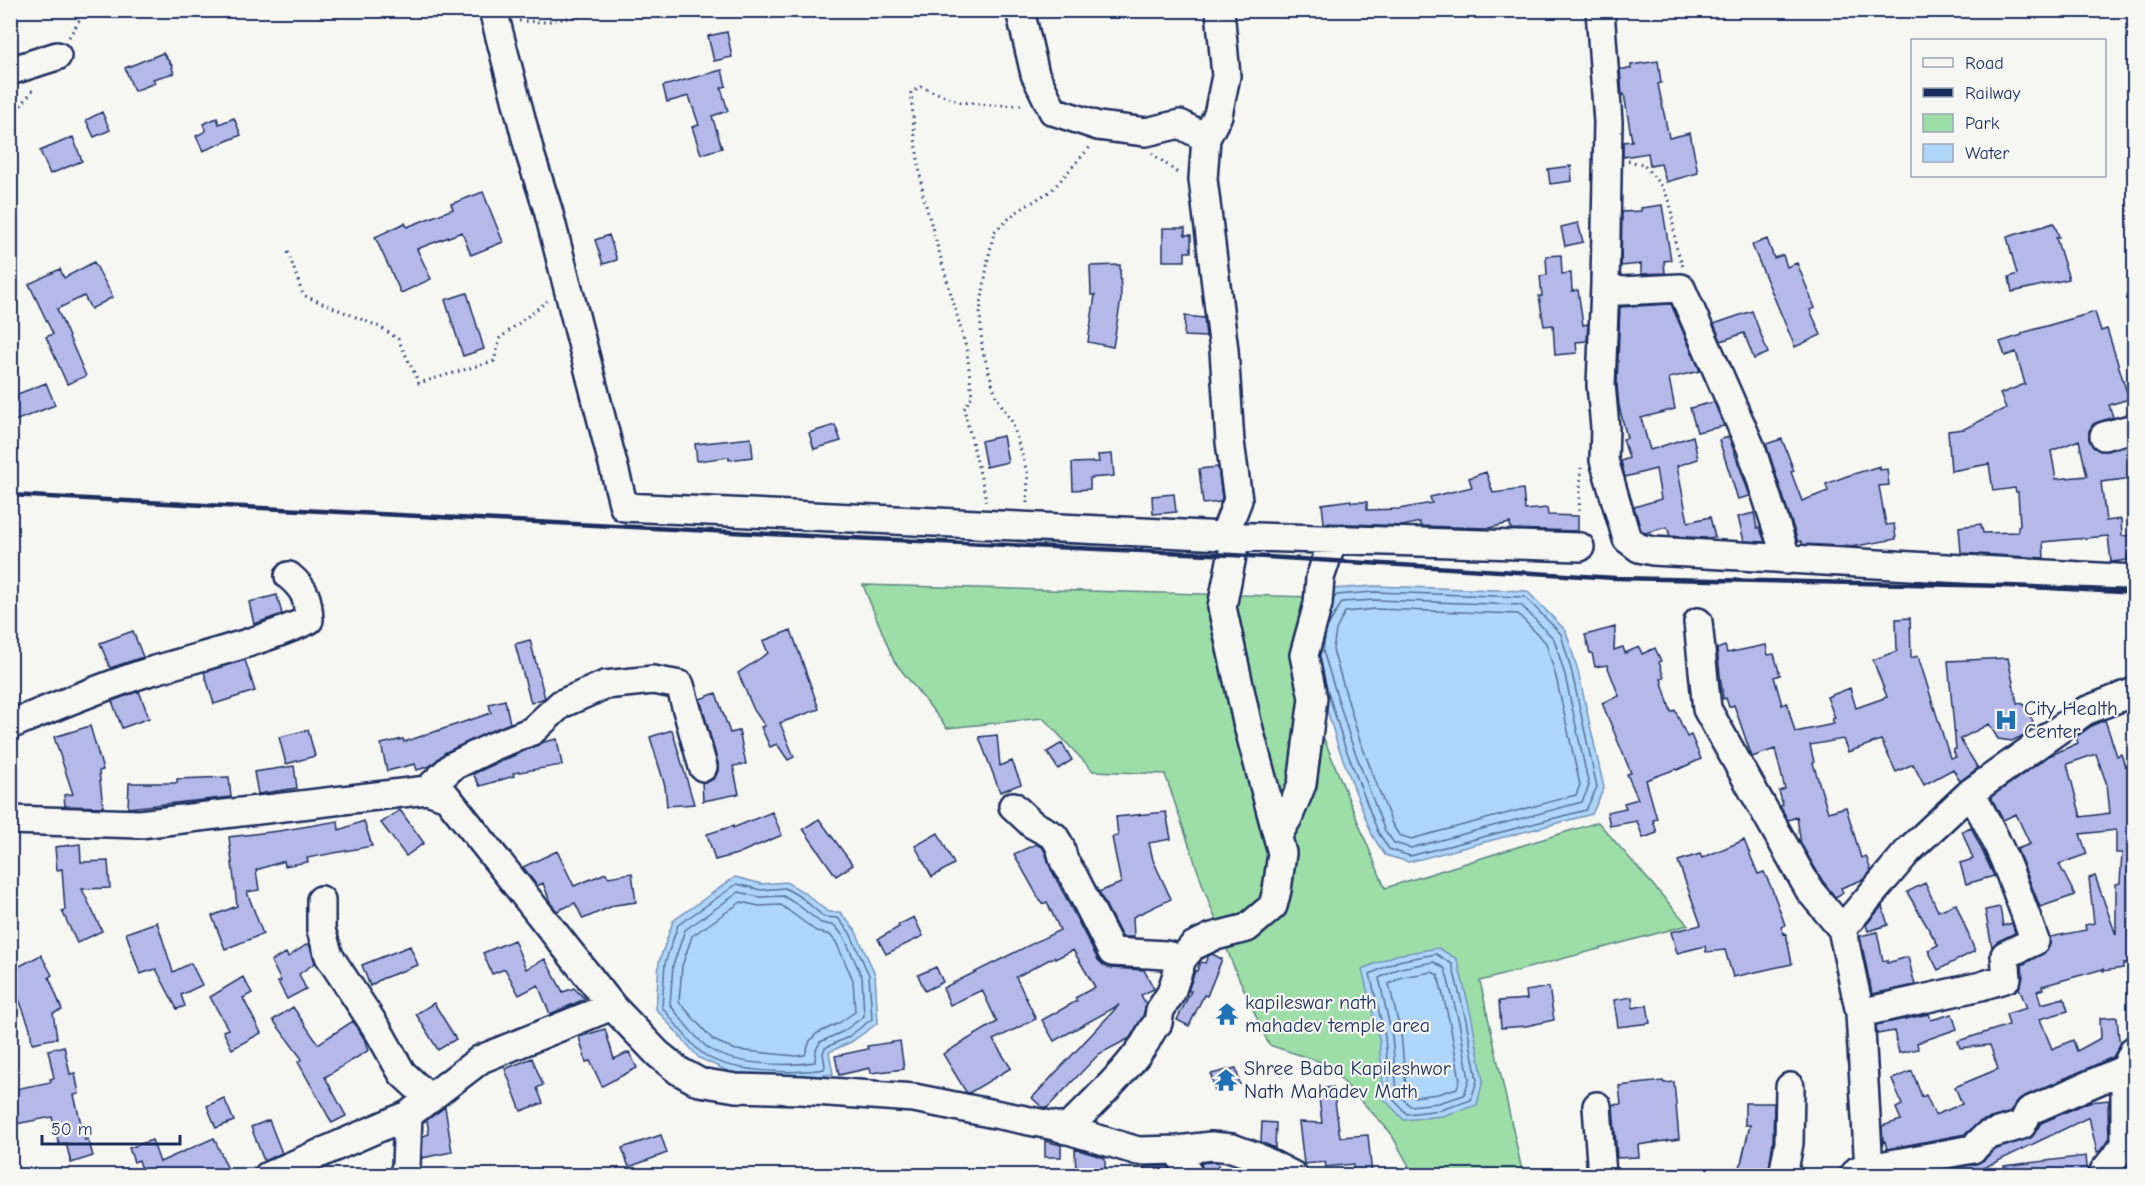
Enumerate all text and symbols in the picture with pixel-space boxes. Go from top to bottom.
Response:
legend [1911,39,2106,177]
text: Road [1965,53,2004,74]
text: Railway [1965,83,2022,104]
text: Park [1965,113,2000,134]
text: Water [1965,143,2010,164]
place label: City Health Center [2024,697,2118,743]
hospital icon: City Health Center [1993,707,2019,733]
place label: kapileswar nath mahadev temple area [1245,991,1430,1037]
temple icon: kapileswar nath mahadev temple area [1214,1001,1240,1027]
place label: Shree Baba Kapileshwor Nath Mahadev Math [1244,1057,1451,1103]
temple icon: Shree Baba Kapileshwor Nath Mahadev Math [1213,1067,1239,1093]
scale bar [42,1108,180,1146]
text: 50 m [51,1119,93,1140]

